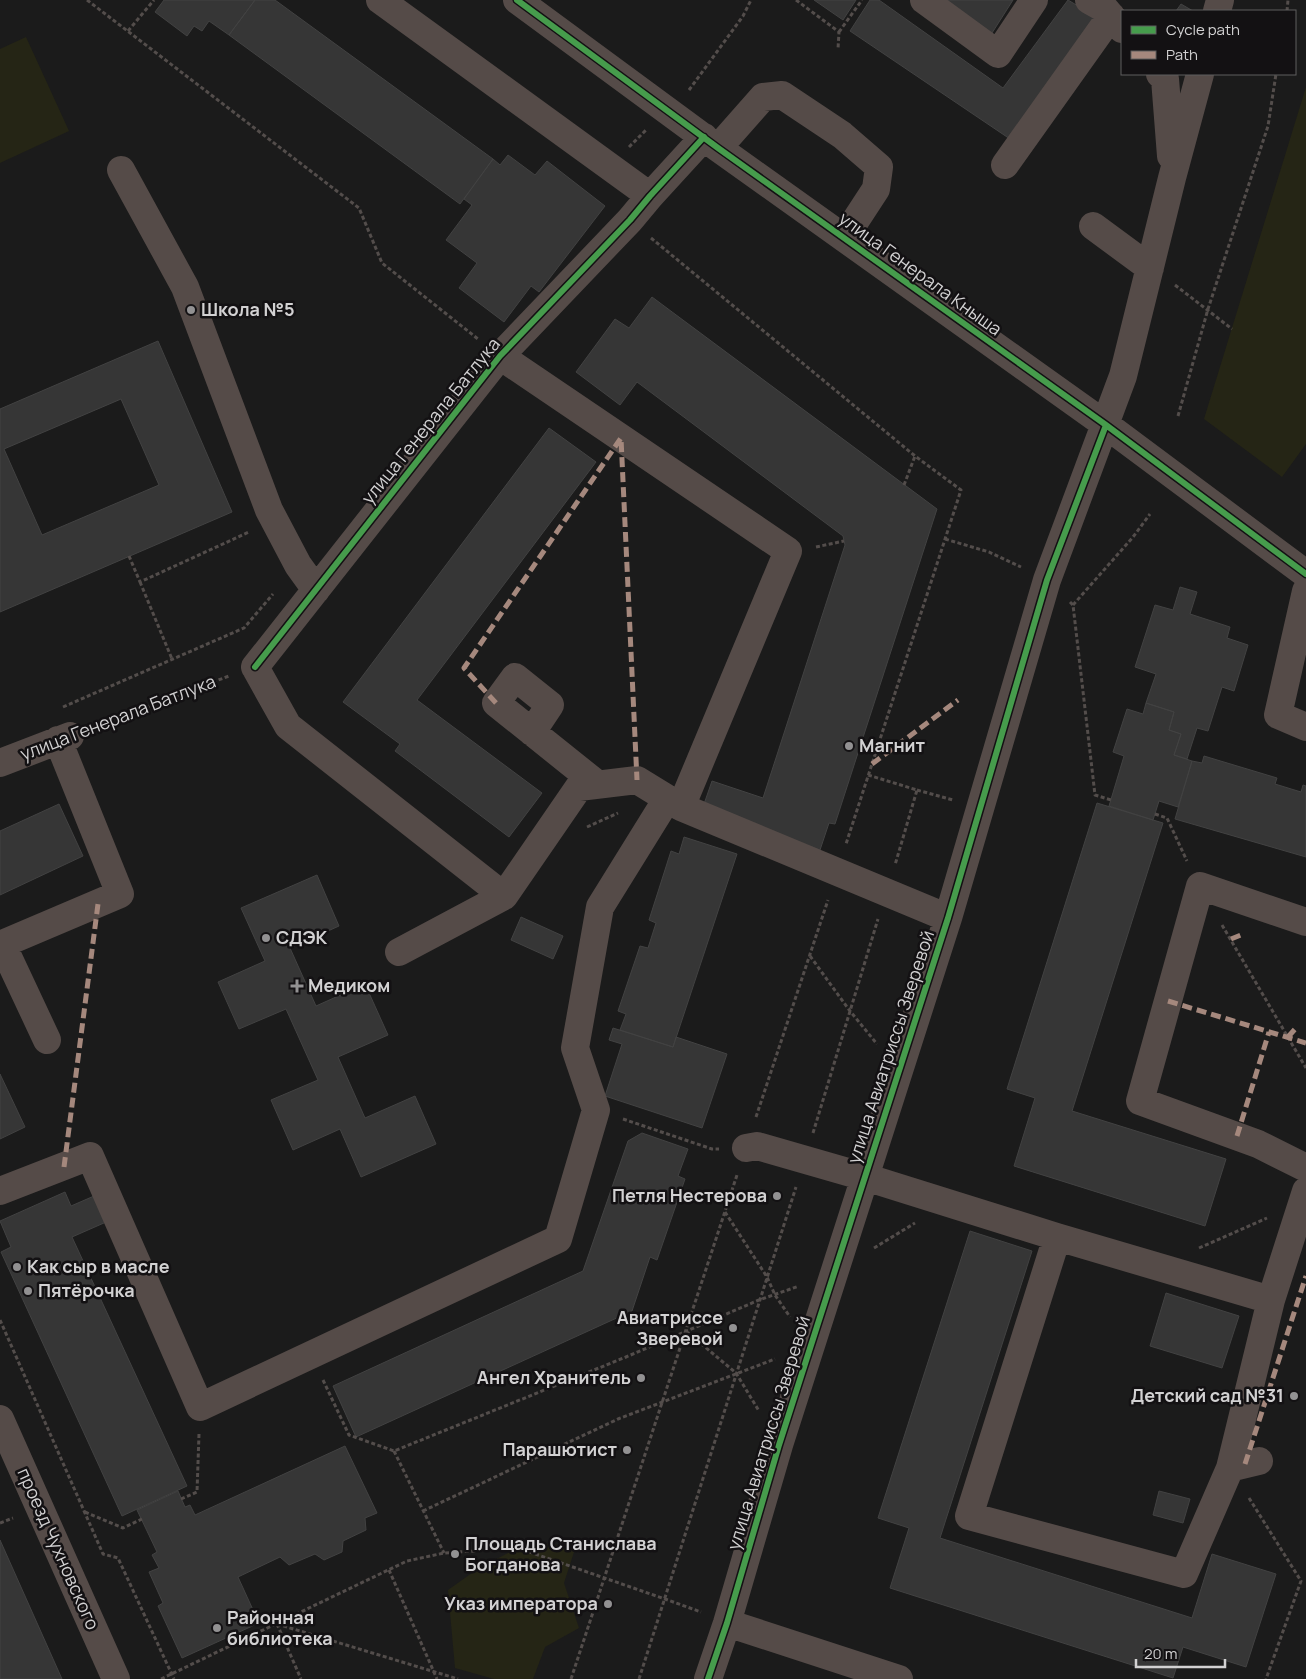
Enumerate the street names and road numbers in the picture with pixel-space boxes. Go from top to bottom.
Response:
street label: улица Генерала Кныша [834,206,1007,341]
street label: улица Генерала Батлука [356,332,505,509]
street label: улица Генерала Батлука [16,669,219,765]
street label: улица Авиатриссы Зверевой [841,927,939,1166]
street label: улица Авиатриссы Зверевой [721,1313,815,1553]
street label: проезд Чухновского [12,1464,105,1633]

